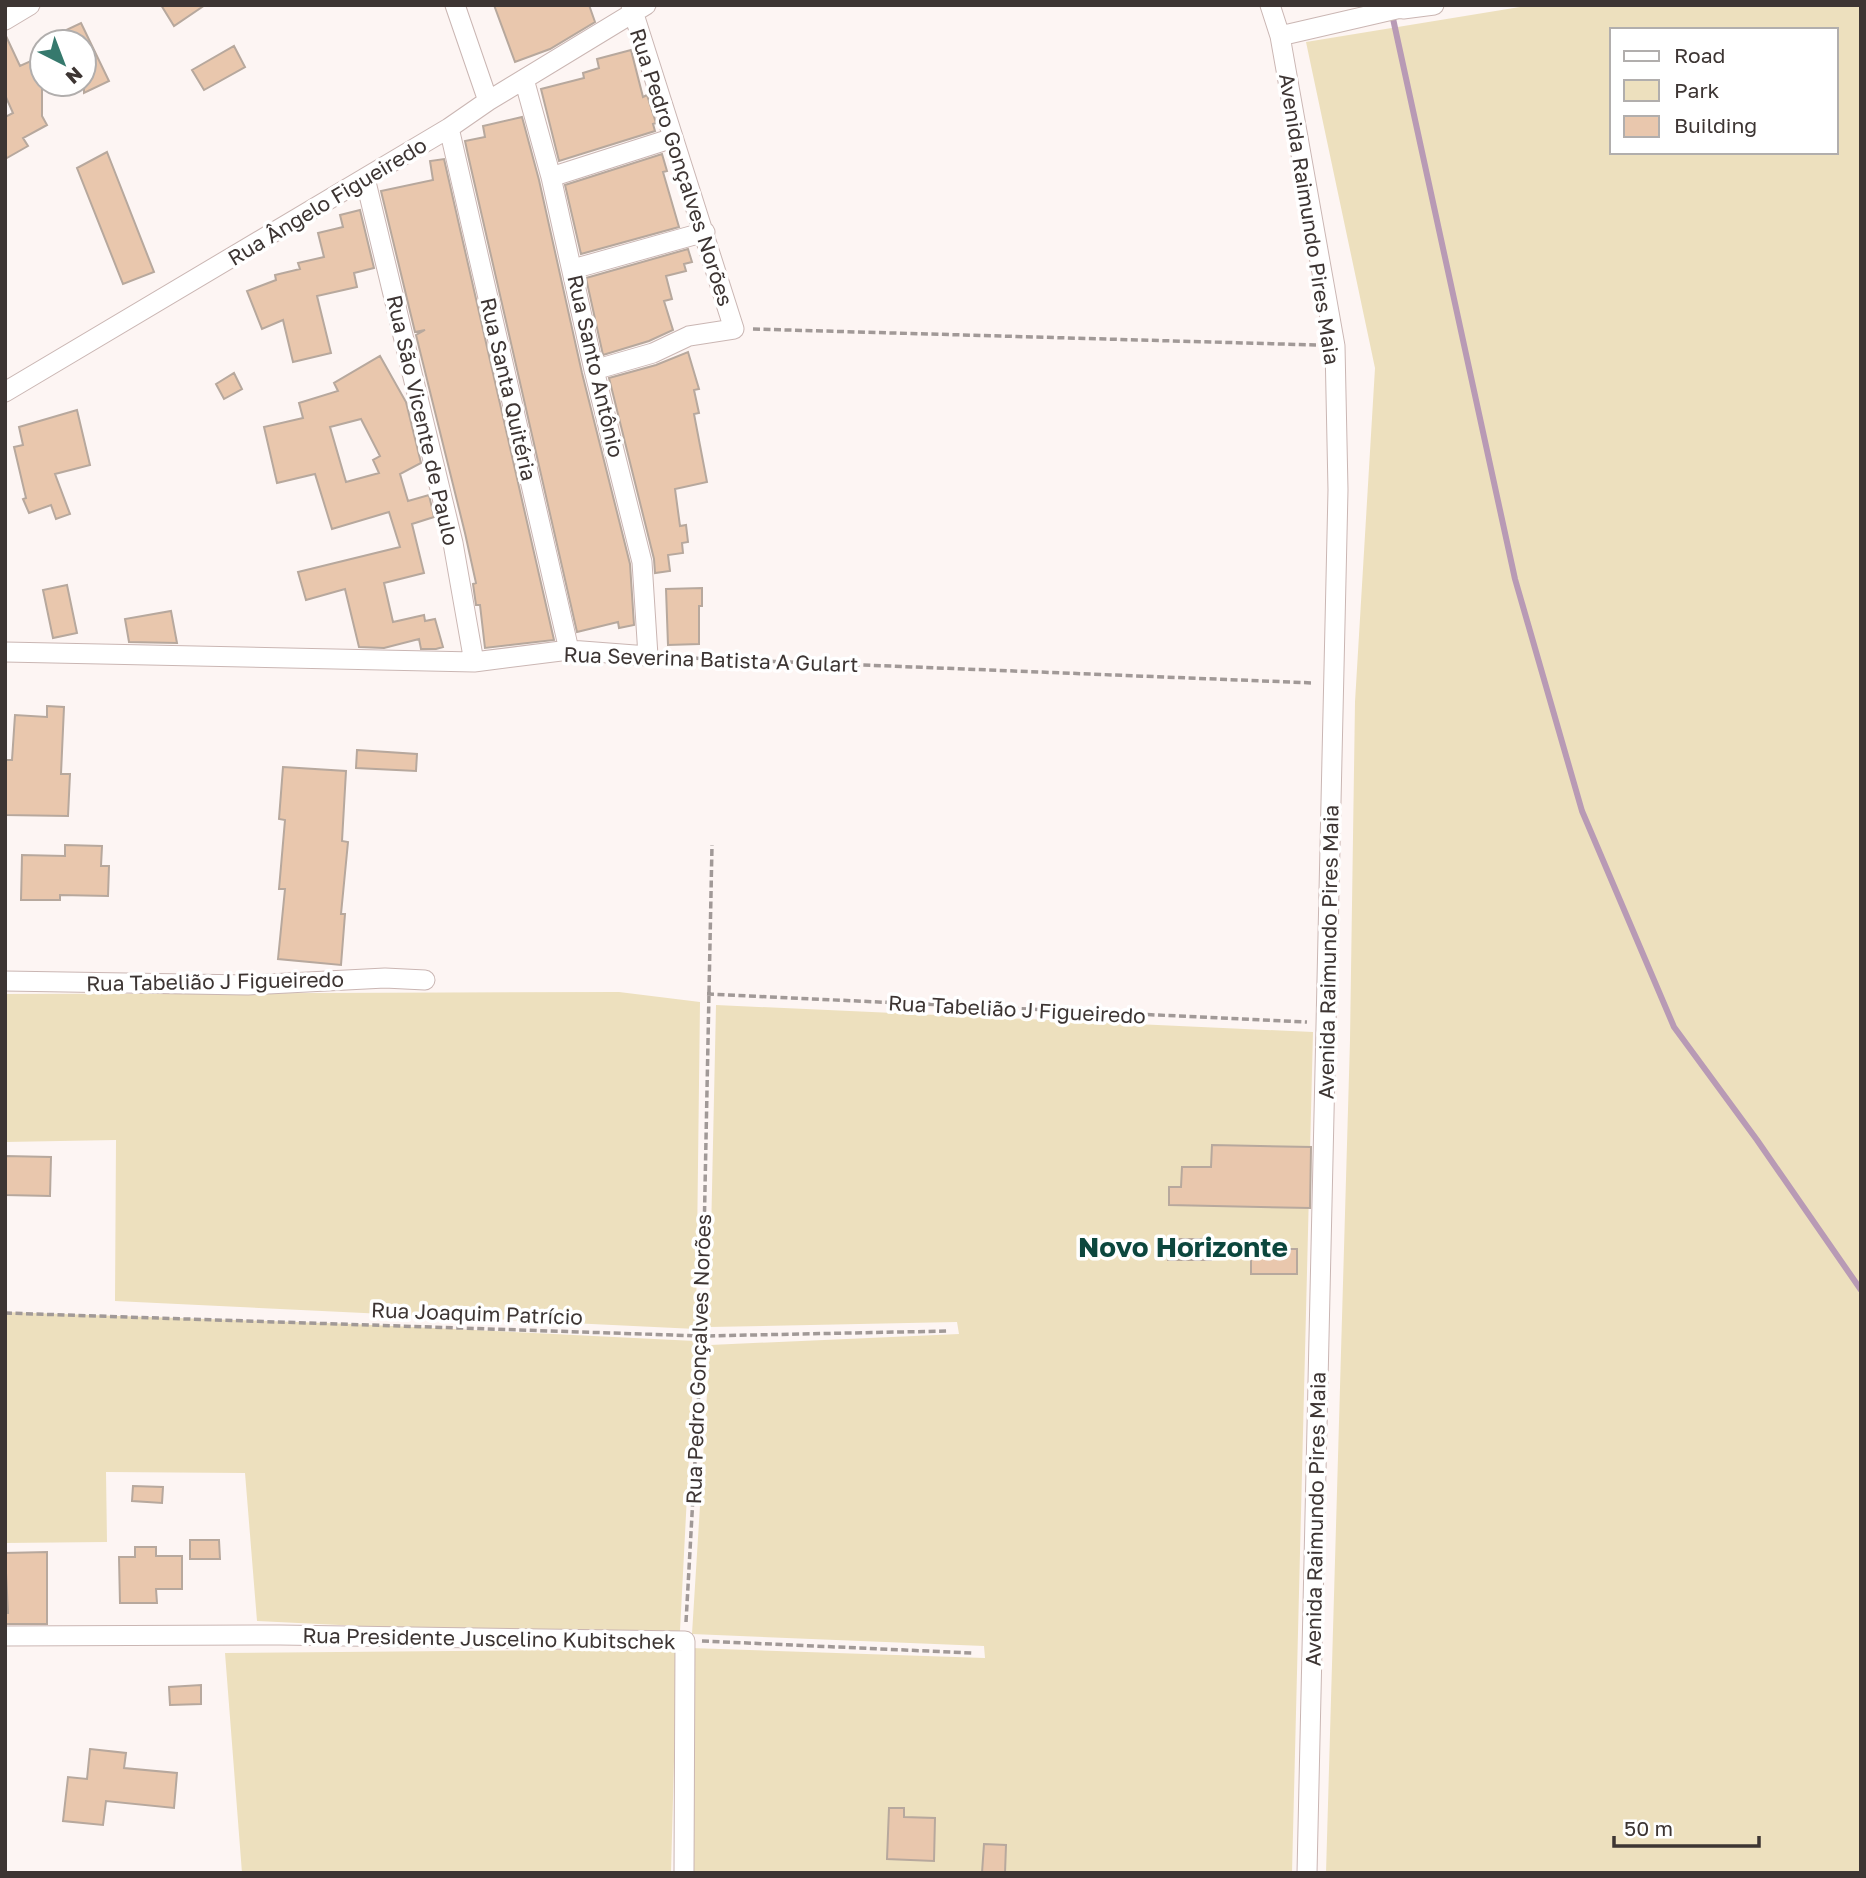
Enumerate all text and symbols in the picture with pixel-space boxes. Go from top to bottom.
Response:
street label: Rua Pedro Gonçalves Norões [625,25,739,309]
north arrow [28,28,98,98]
legend [1610,28,1838,154]
text: Road [1674,42,1725,68]
text: N [62,63,88,89]
street label: Avenida Raimundo Pires Maia [1274,71,1346,367]
text: Park [1674,77,1720,103]
text: Building [1674,112,1757,138]
street label: Rua Ângelo Figueiredo [223,131,431,271]
street label: Rua Santo Antônio [562,272,630,460]
street label: Rua São Vicente de Paulo [382,292,464,548]
street label: Rua Santa Quitéria [475,295,543,483]
street label: Rua Severina Batista A Gulart [563,641,859,677]
street label: Avenida Raimundo Pires Maia [1312,804,1344,1100]
street label: Rua Tabelião J Figueiredo [86,966,344,996]
street label: Rua Tabelião J Figueiredo [888,989,1146,1029]
street label: Rua Pedro Gonçalves Norões [680,1213,716,1505]
district label: Novo Horizonte [1078,1230,1288,1263]
street label: Rua Joaquim Patrício [371,1296,583,1330]
street label: Avenida Raimundo Pires Maia [1299,1371,1331,1667]
street label: Rua Presidente Juscelino Kubitschek [302,1622,676,1654]
scale bar [1614,1804,1759,1848]
text: 50 m [1624,1815,1673,1841]

